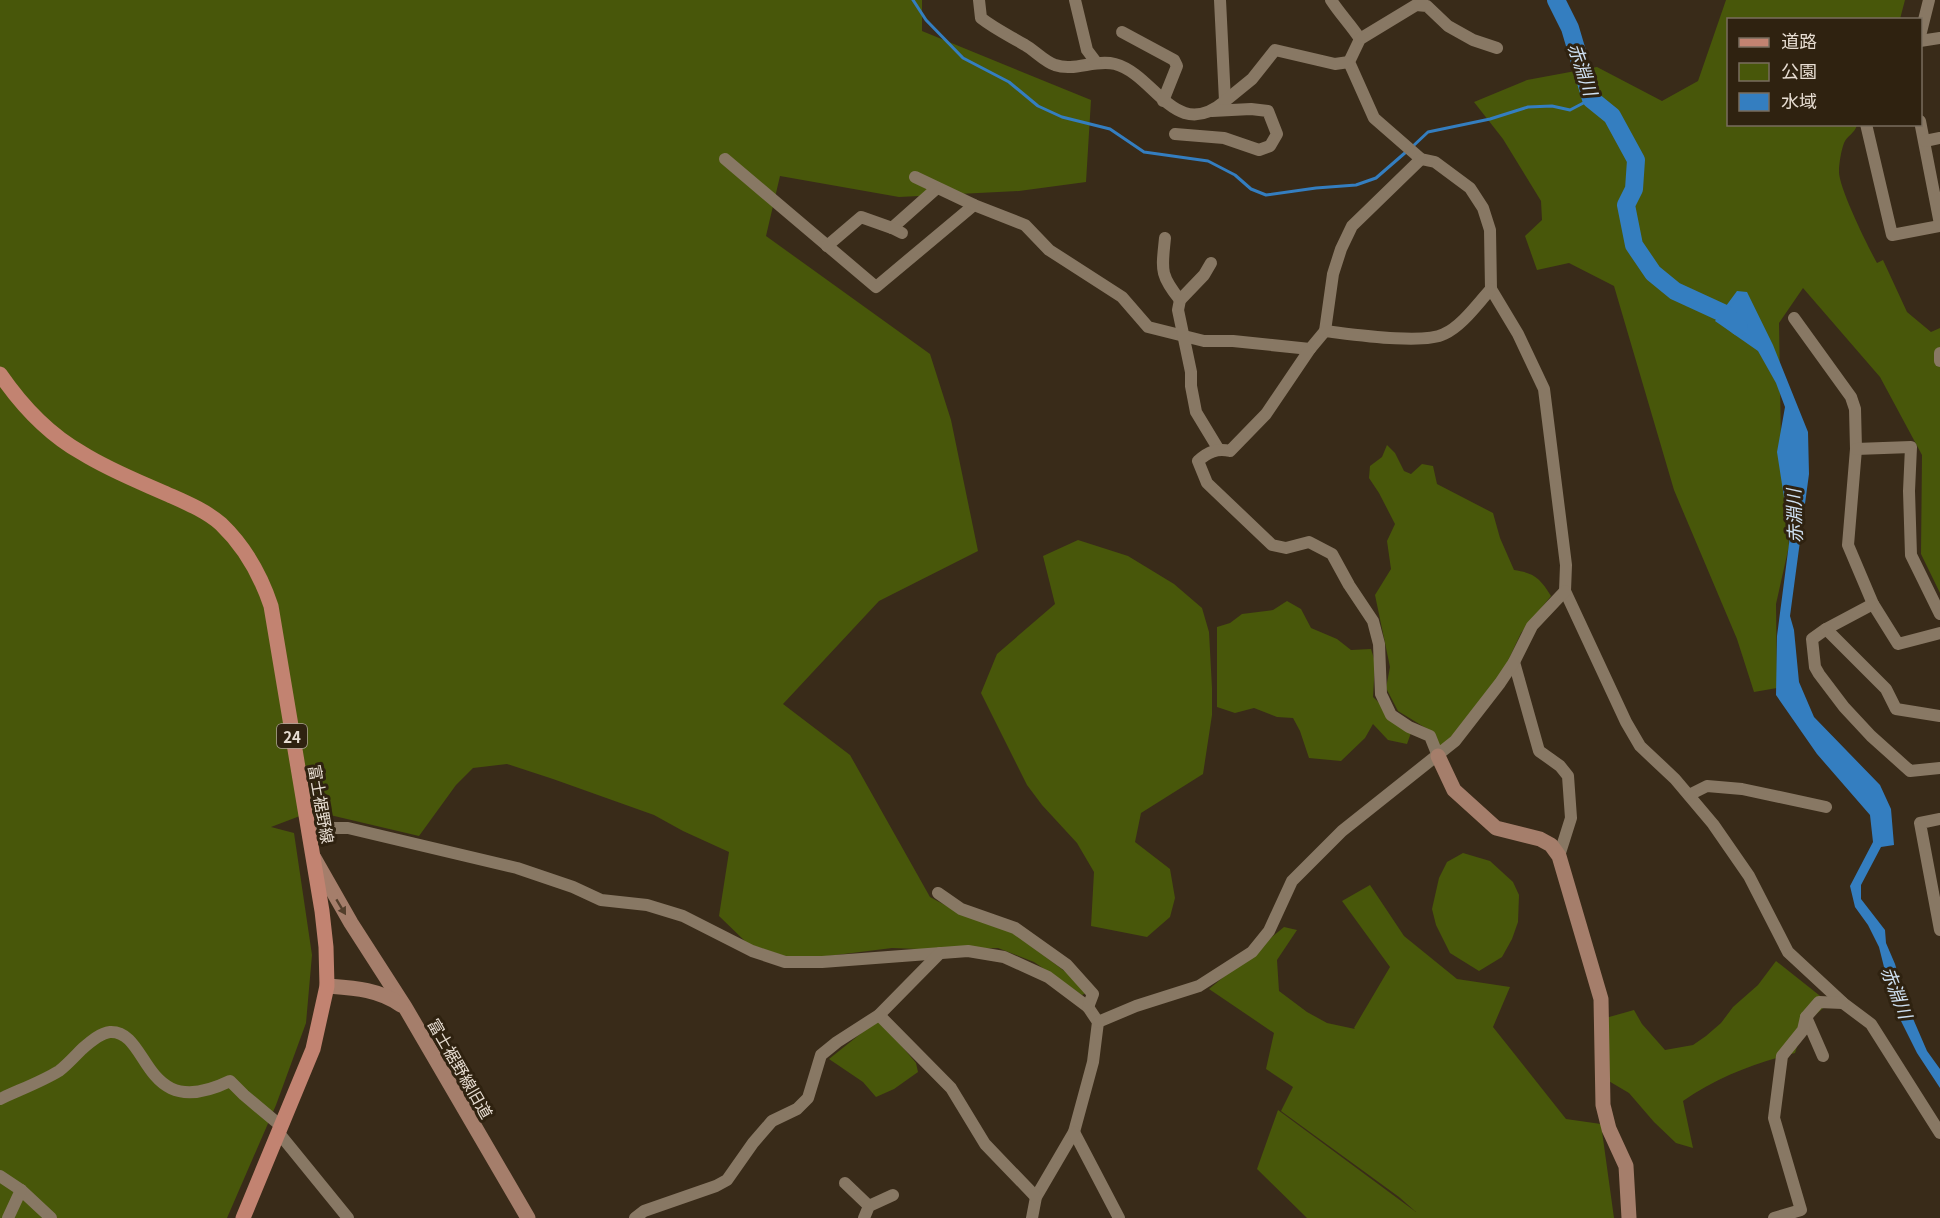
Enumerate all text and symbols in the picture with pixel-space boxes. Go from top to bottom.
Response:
legend [1727,18,1922,126]
text: 道路 [1781,27,1817,53]
water label: 赤淵川 [1563,39,1606,101]
text: 公園 [1781,57,1817,83]
text: 水域 [1781,87,1817,113]
water label: 赤淵川 [1779,487,1807,543]
road number: 24 [277,724,307,748]
street label: 富士裾野線 [303,763,341,845]
one-way arrow [336,899,346,916]
water label: 赤淵川 [1876,962,1921,1024]
street label: 富士裾野線旧道 [423,1013,499,1123]

